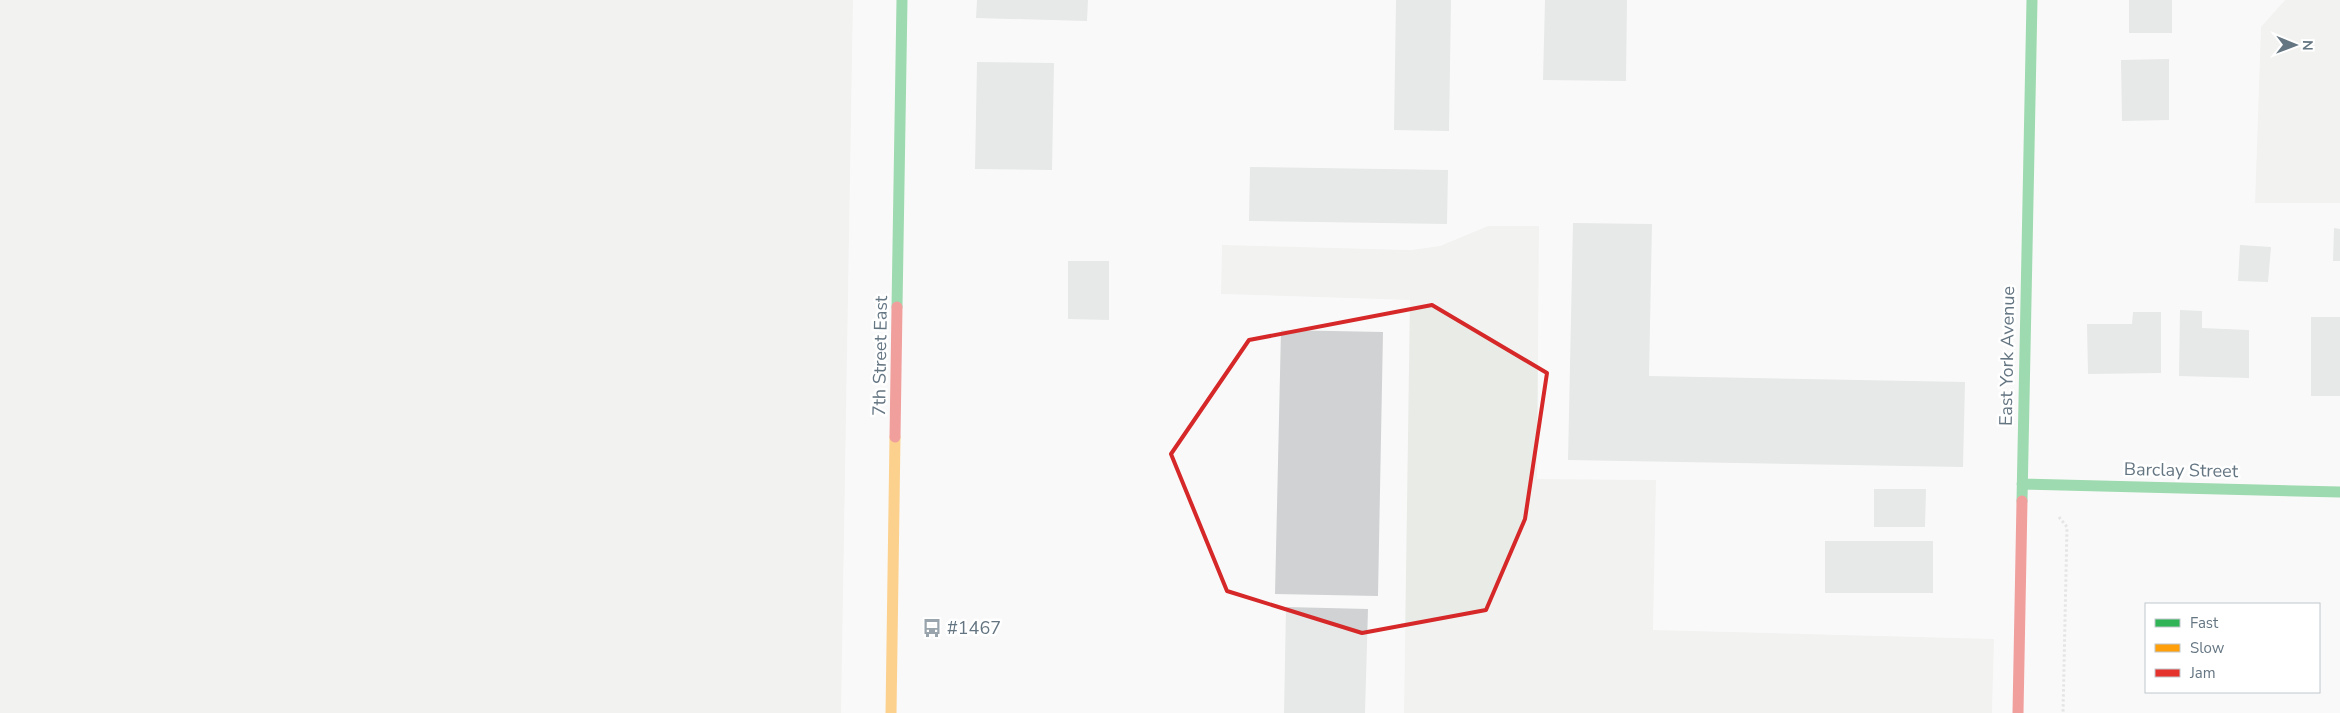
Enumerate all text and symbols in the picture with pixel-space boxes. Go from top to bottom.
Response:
north arrow [2270,20,2320,70]
text: N [2298,40,2317,51]
street label: East York Avenue [1994,286,2020,426]
street label: 7th Street East [867,295,893,416]
street label: Barclay Street [2124,457,2239,483]
legend [2145,603,2320,693]
text: Fast [2190,613,2219,633]
place label: #1467 [947,616,1001,640]
bus stop icon: #1467 [921,617,943,639]
text: Slow [2190,638,2225,658]
text: Jam [2189,663,2216,683]

